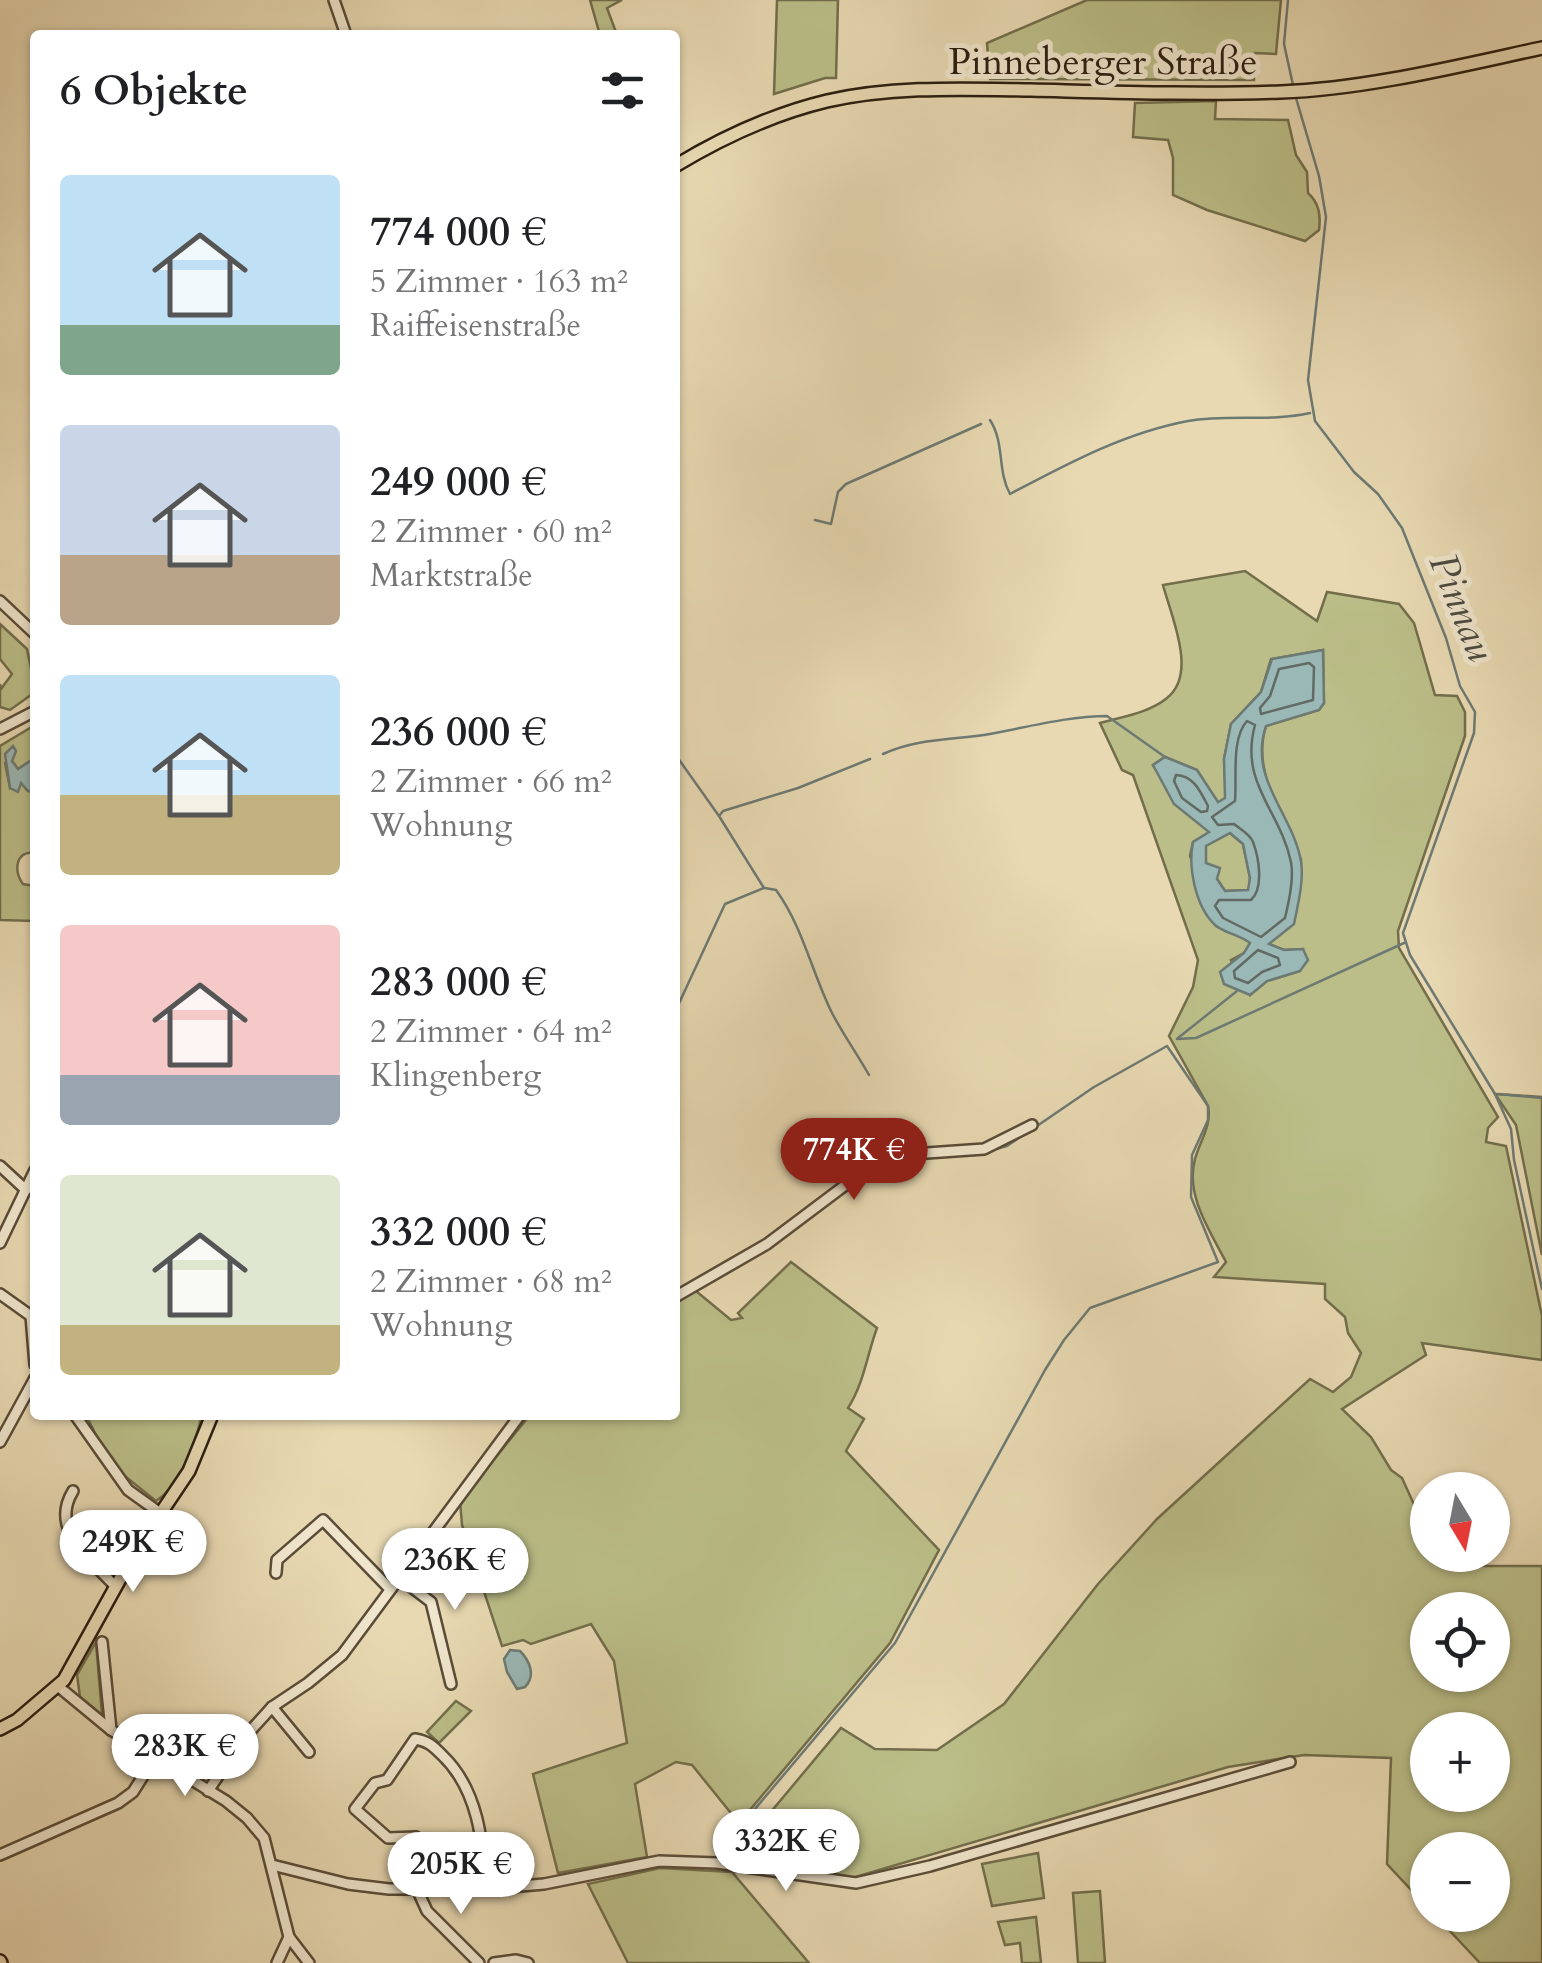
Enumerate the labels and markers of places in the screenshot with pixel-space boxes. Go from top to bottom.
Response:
pin: 774K € [773,1118,935,1203]
pin: 249K € [52,1510,214,1595]
pin: 236K € [374,1528,536,1613]
pin: 283K € [104,1714,266,1799]
pin: 332K € [705,1809,867,1894]
pin: 205K € [380,1832,542,1917]

